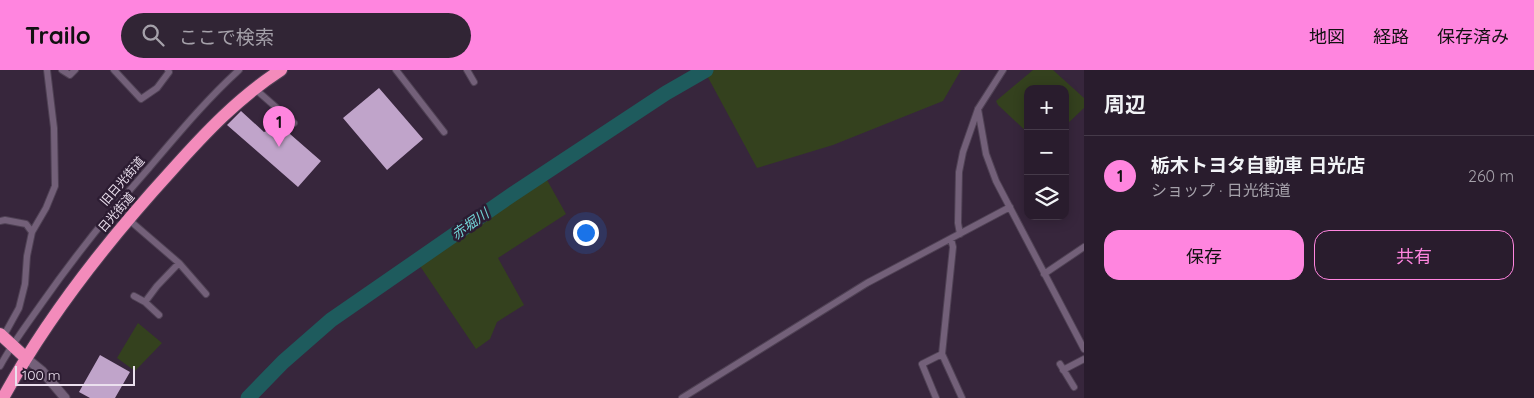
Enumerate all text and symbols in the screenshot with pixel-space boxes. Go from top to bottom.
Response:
search box [121,13,471,58]
text: Trailo [25,20,91,50]
icon: search [139,21,167,49]
text: ここで検索 [179,25,274,49]
text: 地図 [1309,25,1345,48]
text: 経路 [1373,25,1409,48]
text: 保存済み [1437,25,1509,48]
map controls [1024,85,1069,220]
button: + [1024,85,1069,130]
text: 周辺 [1104,91,1146,117]
pin: 1 [263,106,295,147]
button: − [1024,130,1069,175]
street label: 旧日光街道 [97,153,147,209]
text: 栃木トヨタ自動車 日光店 [1151,153,1365,177]
text: 1 [1117,166,1123,186]
text: 260 m [1468,166,1514,186]
button: layers [1024,175,1069,220]
text: ショップ · 日光街道 [1151,180,1291,200]
street label: 日光街道 [95,189,137,235]
water label: 赤堀川 [448,203,494,243]
your location [573,220,599,246]
button: 保存 [1104,230,1304,280]
button: 共有 [1314,230,1514,280]
scale bar [15,363,135,386]
text: 100 m [22,366,60,384]

